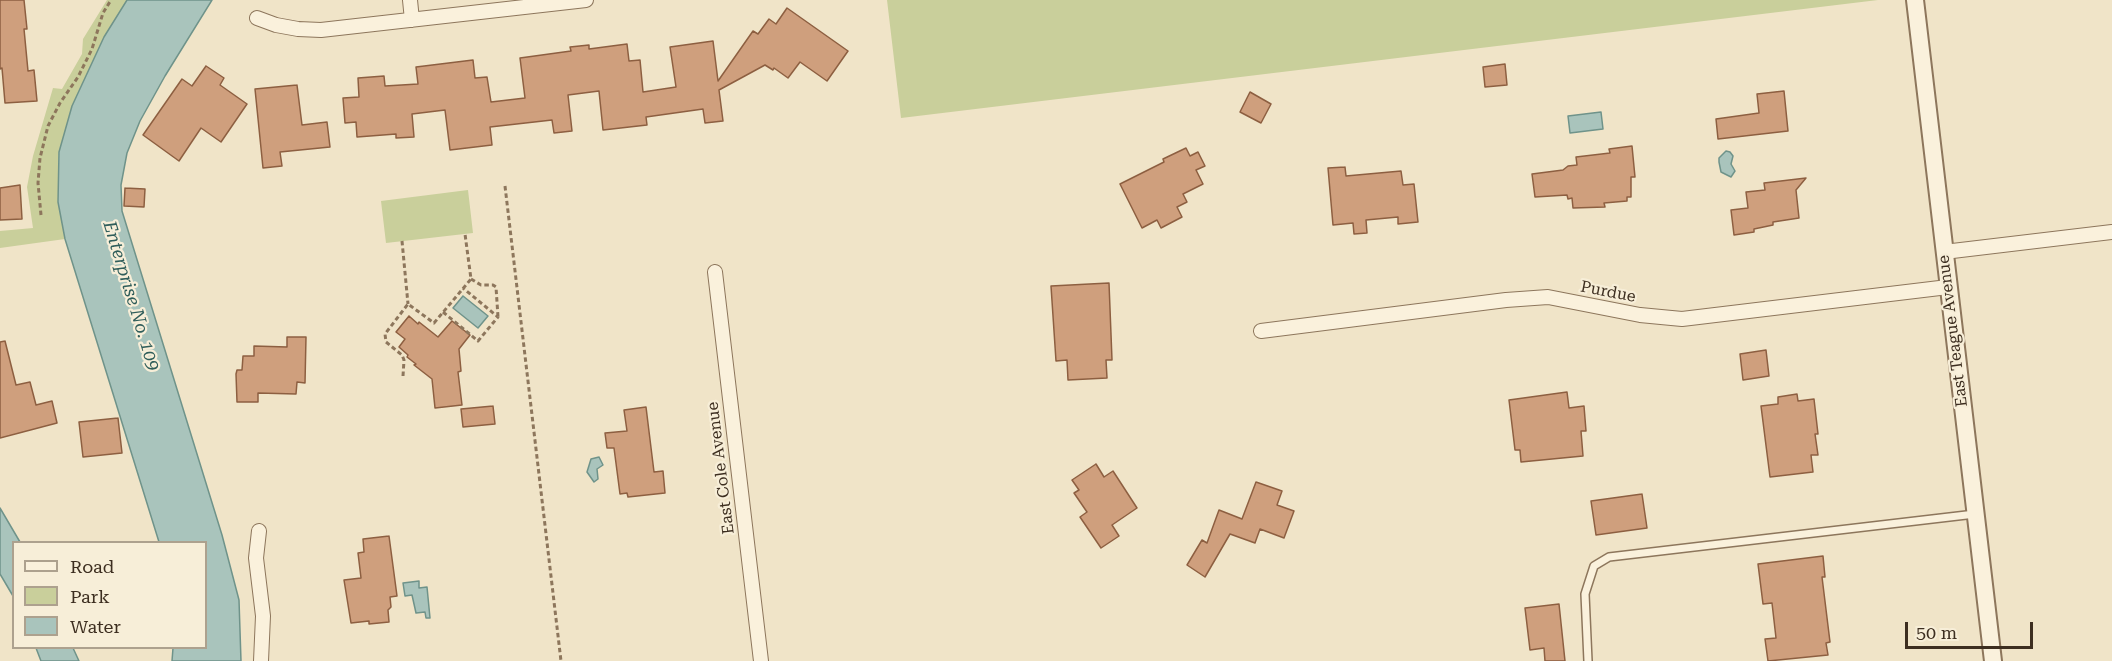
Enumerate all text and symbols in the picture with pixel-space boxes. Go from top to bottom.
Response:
water label: Enterprise No. 109 [98,218,164,374]
street label: East Teague Avenue [1934,254,1972,408]
street label: Purdue [1579,277,1637,307]
street label: East Cole Avenue [703,401,739,535]
legend [12,541,207,649]
text: Road [70,556,114,577]
text: Park [70,586,110,607]
scale bar [1908,610,2036,648]
text: Water [70,616,121,637]
text: 50 m [1916,622,1957,643]

